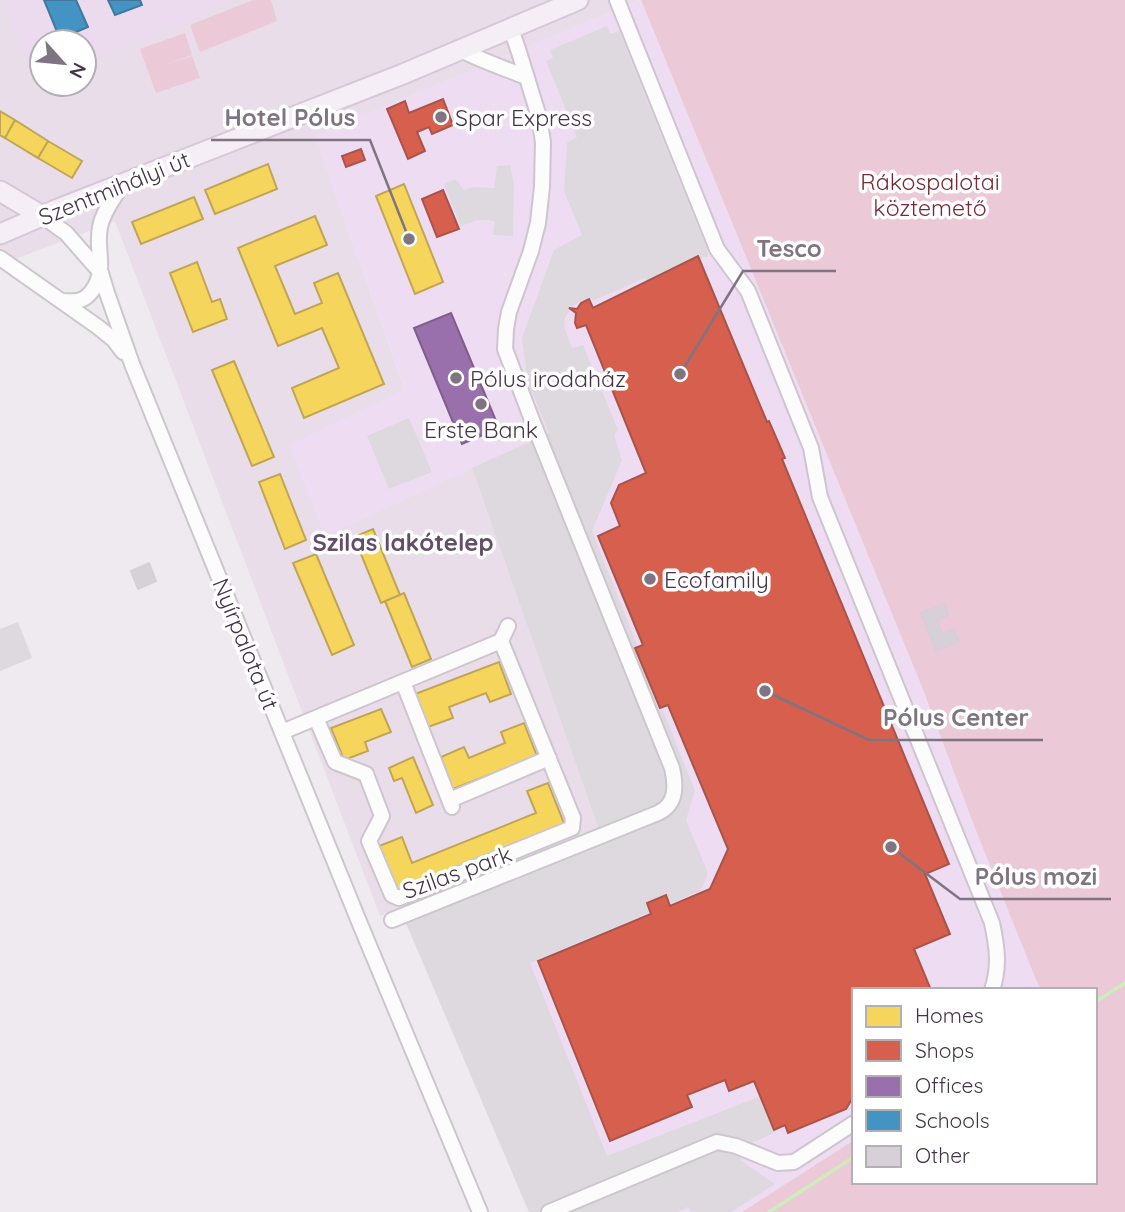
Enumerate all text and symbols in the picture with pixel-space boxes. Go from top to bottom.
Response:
north arrow [28,28,98,98]
text: N [64,59,92,82]
callout: Hotel Pólus [211,95,370,140]
text: Hotel Pólus [225,102,355,132]
place label: Spar Express [455,103,592,132]
marker: Spar Express [433,109,449,125]
street label: Szentmihályi út [34,144,194,232]
park label: Rákospalotai köztemető [860,167,1000,222]
callout: Tesco [743,226,836,271]
text: Tesco [756,233,822,263]
place label: Pólus irodaház [470,364,626,393]
marker: Pólus irodaház [448,370,464,386]
marker: Erste Bank [473,396,489,412]
place label: Erste Bank [424,415,538,444]
district label: Szilas lakótelep [313,527,493,557]
place label: Ecofamily [664,565,769,594]
marker: Ecofamily [642,571,658,587]
street label: Nyírpalota út [206,574,286,714]
callout: Pólus Center [869,695,1043,740]
text: Pólus Center [883,702,1029,732]
street label: Szilas park [398,839,516,905]
callout: Pólus mozi [960,854,1111,899]
text: Pólus mozi [975,861,1097,891]
legend [852,988,1097,1184]
text: Homes [915,1002,984,1028]
text: Shops [915,1037,974,1063]
text: Offices [915,1072,983,1098]
text: Schools [915,1107,990,1133]
text: Other [915,1142,970,1168]

